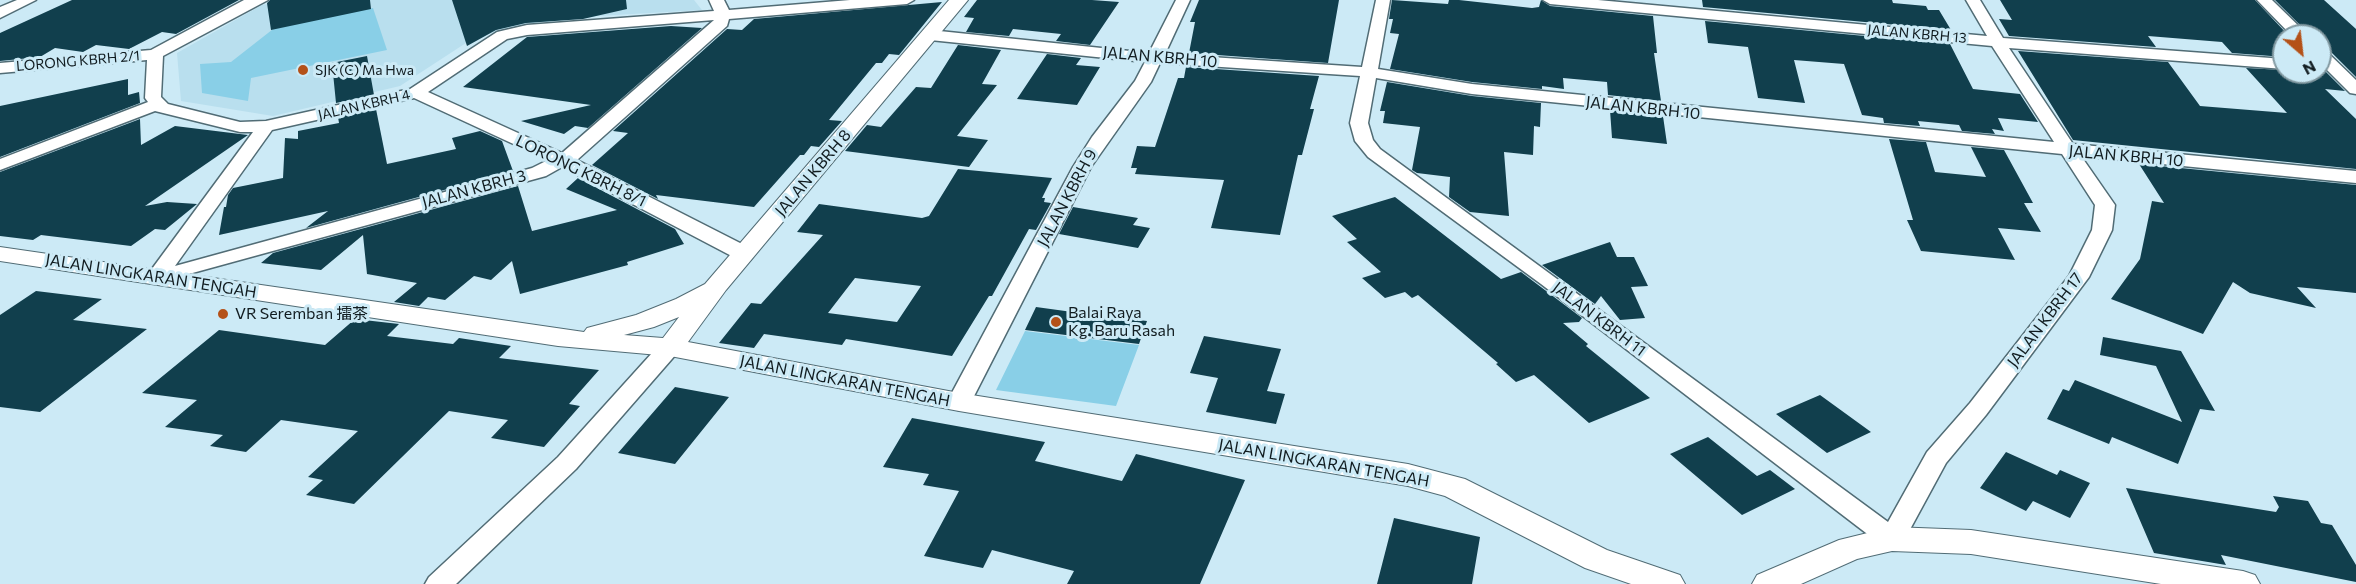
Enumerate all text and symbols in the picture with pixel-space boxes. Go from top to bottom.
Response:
street label: JALAN KBRH 13 [1867,21,1967,47]
north arrow [2272,24,2332,84]
street label: JALAN KBRH 10 [1102,42,1218,72]
street label: LORONG KBRH 2/1 [15,47,141,75]
text: N [2300,57,2320,80]
place label: SJK (C) Ma Hwa [315,62,414,78]
marker: SJK (C) Ma Hwa [296,63,310,77]
street label: JALAN KBRH 4 [316,86,412,124]
street label: JALAN KBRH 10 [1585,92,1701,124]
street label: JALAN KBRH 8 [771,126,855,220]
street label: LORONG KBRH 8/1 [513,131,649,211]
street label: JALAN KBRH 10 [2068,141,2184,171]
street label: JALAN KBRH 9 [1033,146,1101,250]
street label: JALAN KBRH 3 [420,166,528,212]
street label: JALAN LINGKARAN TENGAH [44,250,258,302]
street label: JALAN KBRH 17 [2003,269,2087,371]
street label: JALAN KBRH 11 [1549,278,1649,360]
place label: Balai Raya Kg. Baru Rasah [1068,303,1175,341]
place label: VR Seremban 擂茶 [235,304,368,324]
marker: VR Seremban 擂茶 [216,307,230,321]
marker: Balai Raya Kg. Baru Rasah [1049,315,1063,329]
street label: JALAN LINGKARAN TENGAH [738,351,952,411]
street label: JALAN LINGKARAN TENGAH [1217,435,1431,491]

